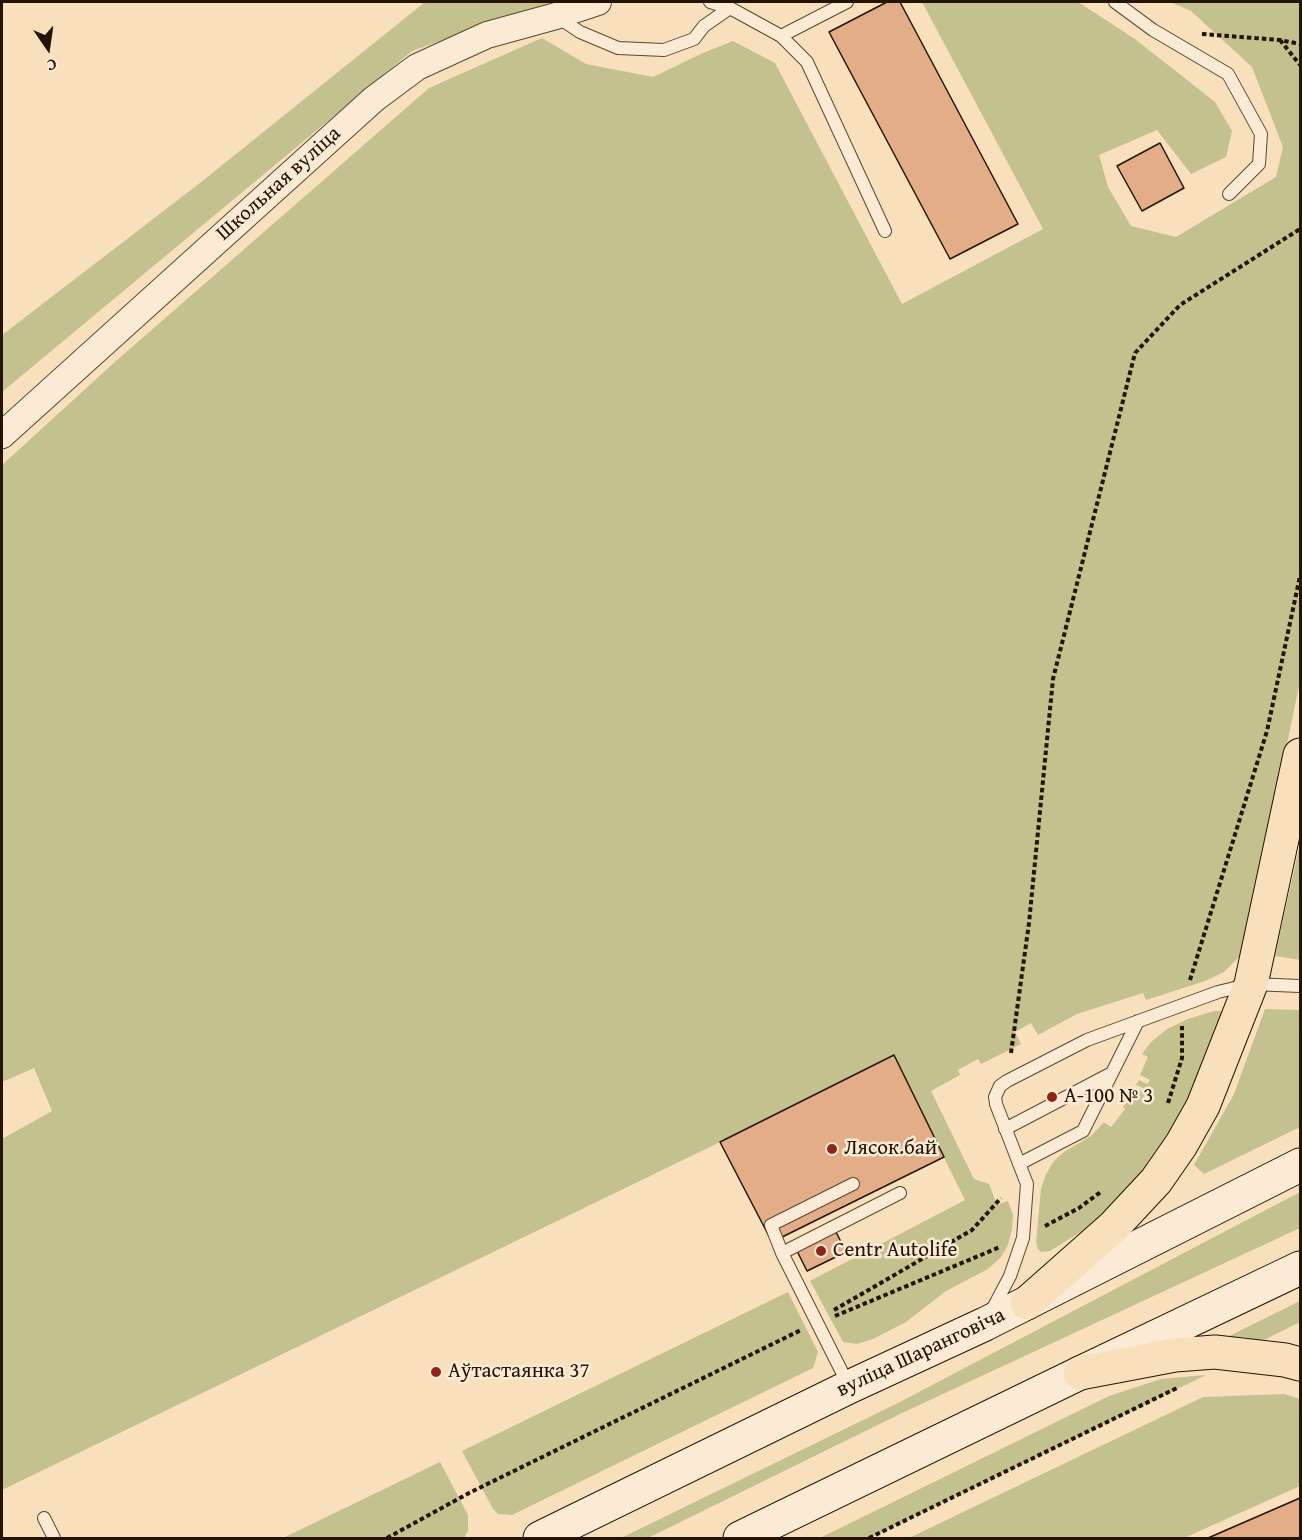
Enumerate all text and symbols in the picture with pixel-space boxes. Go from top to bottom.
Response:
north arrow [18,18,78,78]
text: С [45,53,59,78]
street label: Школьная вуліца [212,122,346,246]
place label: А-100 № 3 [1064,1084,1153,1110]
marker: А-100 № 3 [1045,1090,1059,1104]
place label: Лясок.бай [844,1136,937,1162]
marker: Лясок.бай [825,1142,839,1156]
place label: Centr Autolife [833,1238,957,1264]
marker: Centr Autolife [814,1244,828,1258]
street label: вуліца Шаранговіча [833,1303,1009,1403]
place label: Аўтастаянка 37 [448,1359,590,1385]
marker: Аўтастаянка 37 [429,1365,443,1379]

